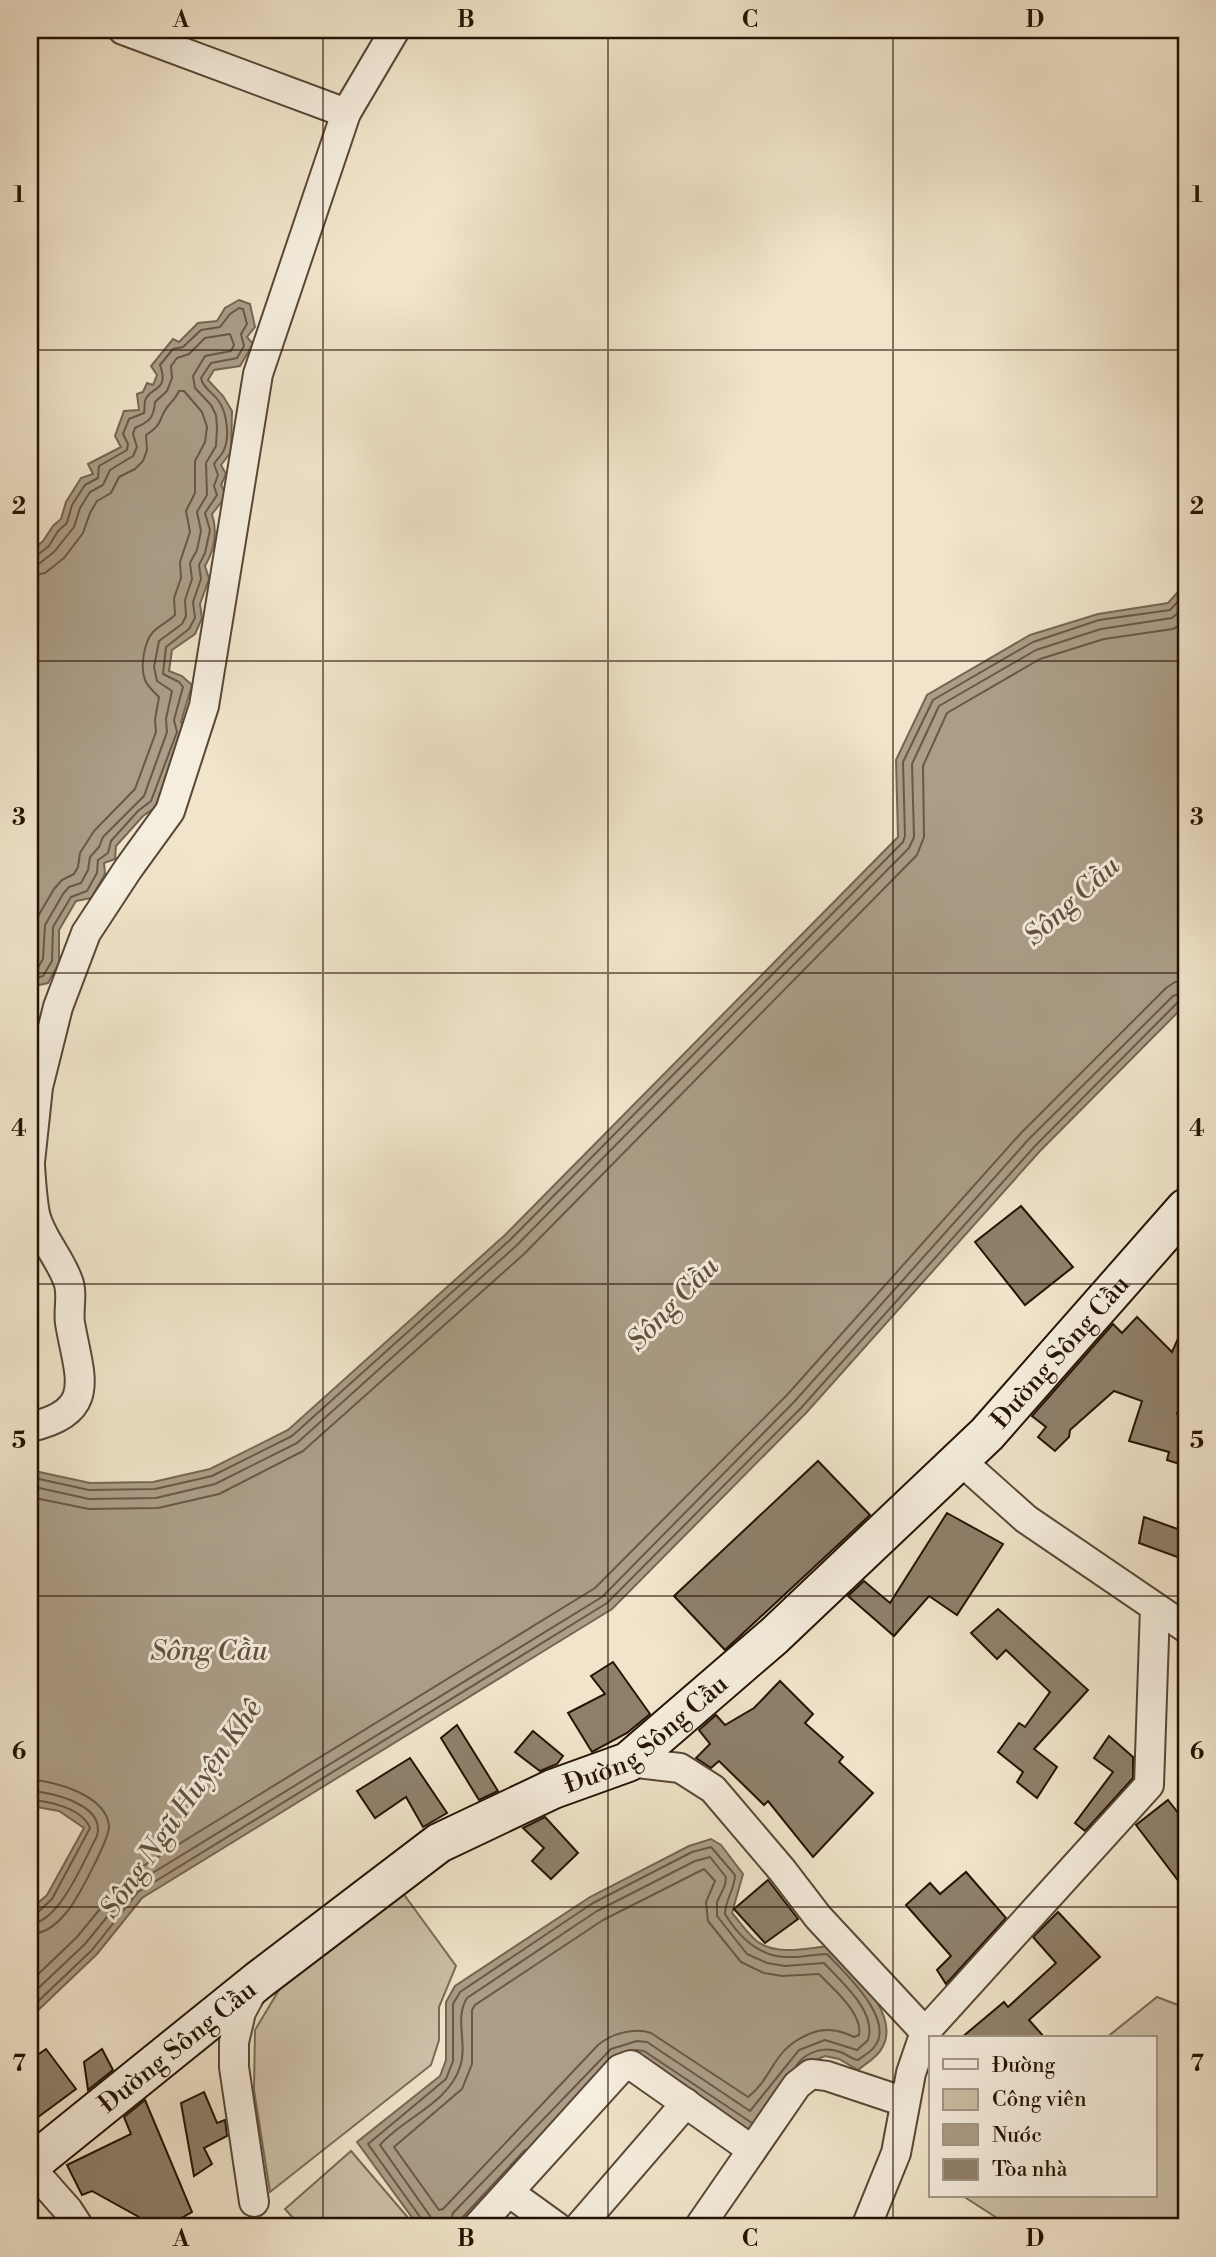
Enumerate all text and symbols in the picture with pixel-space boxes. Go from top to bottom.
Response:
text: A [172,6,190,34]
text: B [457,6,475,34]
text: C [742,6,758,34]
text: D [1026,6,1044,34]
text: 1 [13,181,25,209]
text: 1 [1191,181,1203,209]
text: 2 [12,493,26,521]
text: 2 [1190,493,1204,521]
text: 3 [12,804,26,832]
text: 3 [1190,804,1204,832]
water label: Sông Cầu [1017,849,1127,953]
text: 4 [11,1115,27,1143]
text: 4 [1189,1115,1205,1143]
water label: Sông Cầu [620,1250,727,1359]
street label: Đường Sông Cầu [985,1269,1137,1435]
text: 5 [12,1427,26,1455]
text: 5 [1190,1427,1204,1455]
water label: Sông Cầu [150,1634,268,1669]
street label: Đường Sông Cầu [560,1668,735,1801]
water label: Sông Ngũ Huyện Khê [92,1692,271,1925]
text: 6 [12,1738,26,1766]
text: 6 [1190,1738,1204,1766]
street label: Đường Sông Cầu [92,1974,263,2120]
legend [929,2036,1156,2198]
text: 7 [12,2050,26,2078]
text: 7 [1190,2050,1204,2078]
text: Đường [992,2053,1056,2079]
text: Công viên [992,2087,1087,2113]
text: Nước [992,2123,1042,2149]
text: Tòa nhà [992,2157,1068,2183]
text: A [172,2225,190,2253]
text: B [457,2225,475,2253]
text: C [742,2225,758,2253]
text: D [1026,2225,1044,2253]

